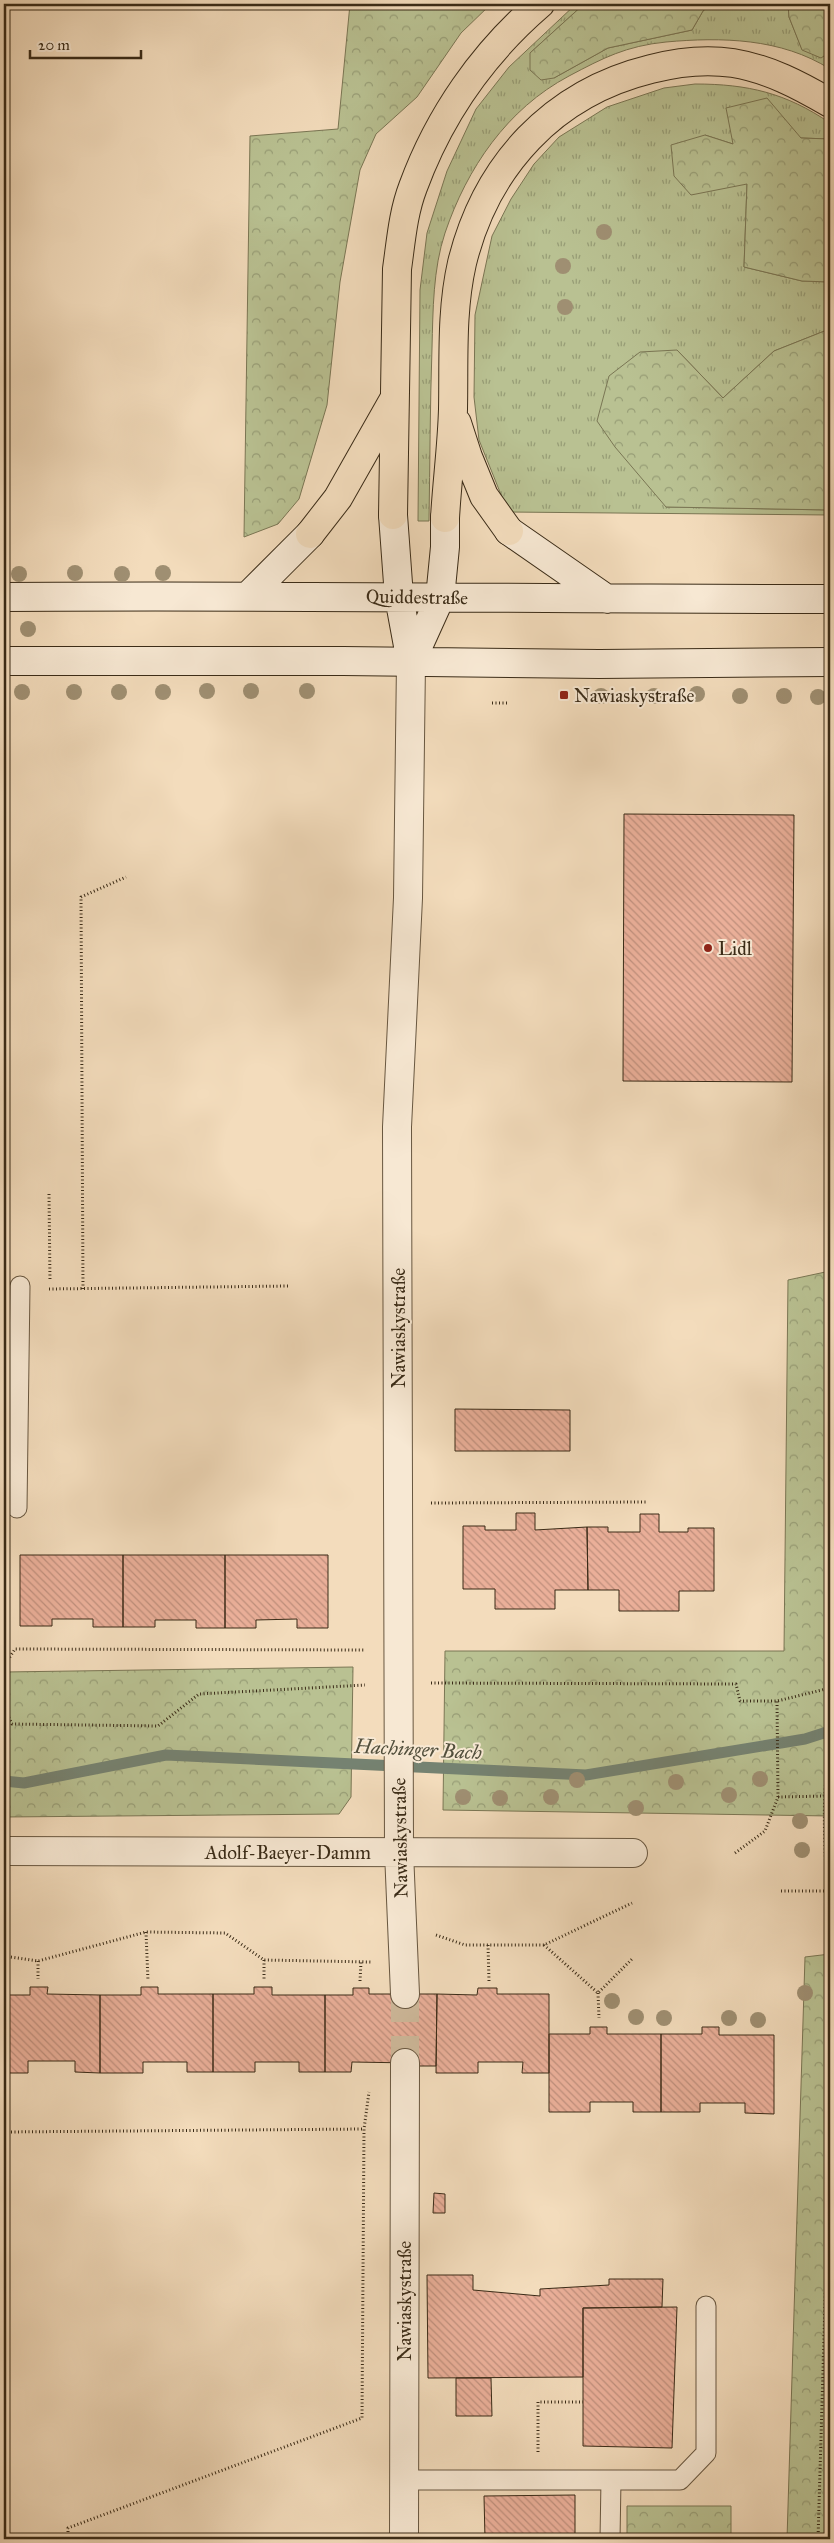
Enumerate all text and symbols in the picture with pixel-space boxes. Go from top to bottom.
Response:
scale bar [30,28,141,60]
text: 20 m [38,36,70,54]
street label: Quiddestraße [366,585,468,609]
place label: Nawiaskystraße [574,684,695,707]
marker: Nawiaskystraße [558,689,570,701]
place label: Lidl [718,937,753,960]
marker: Lidl [702,942,714,954]
street label: Nawiaskystraße [387,1268,410,1388]
water label: Hachinger Bach [352,1734,483,1764]
street label: Nawiaskystraße [387,1778,413,1898]
street label: Adolf-Baeyer-Damm [204,1841,371,1864]
street label: Nawiaskystraße [393,2241,416,2361]

